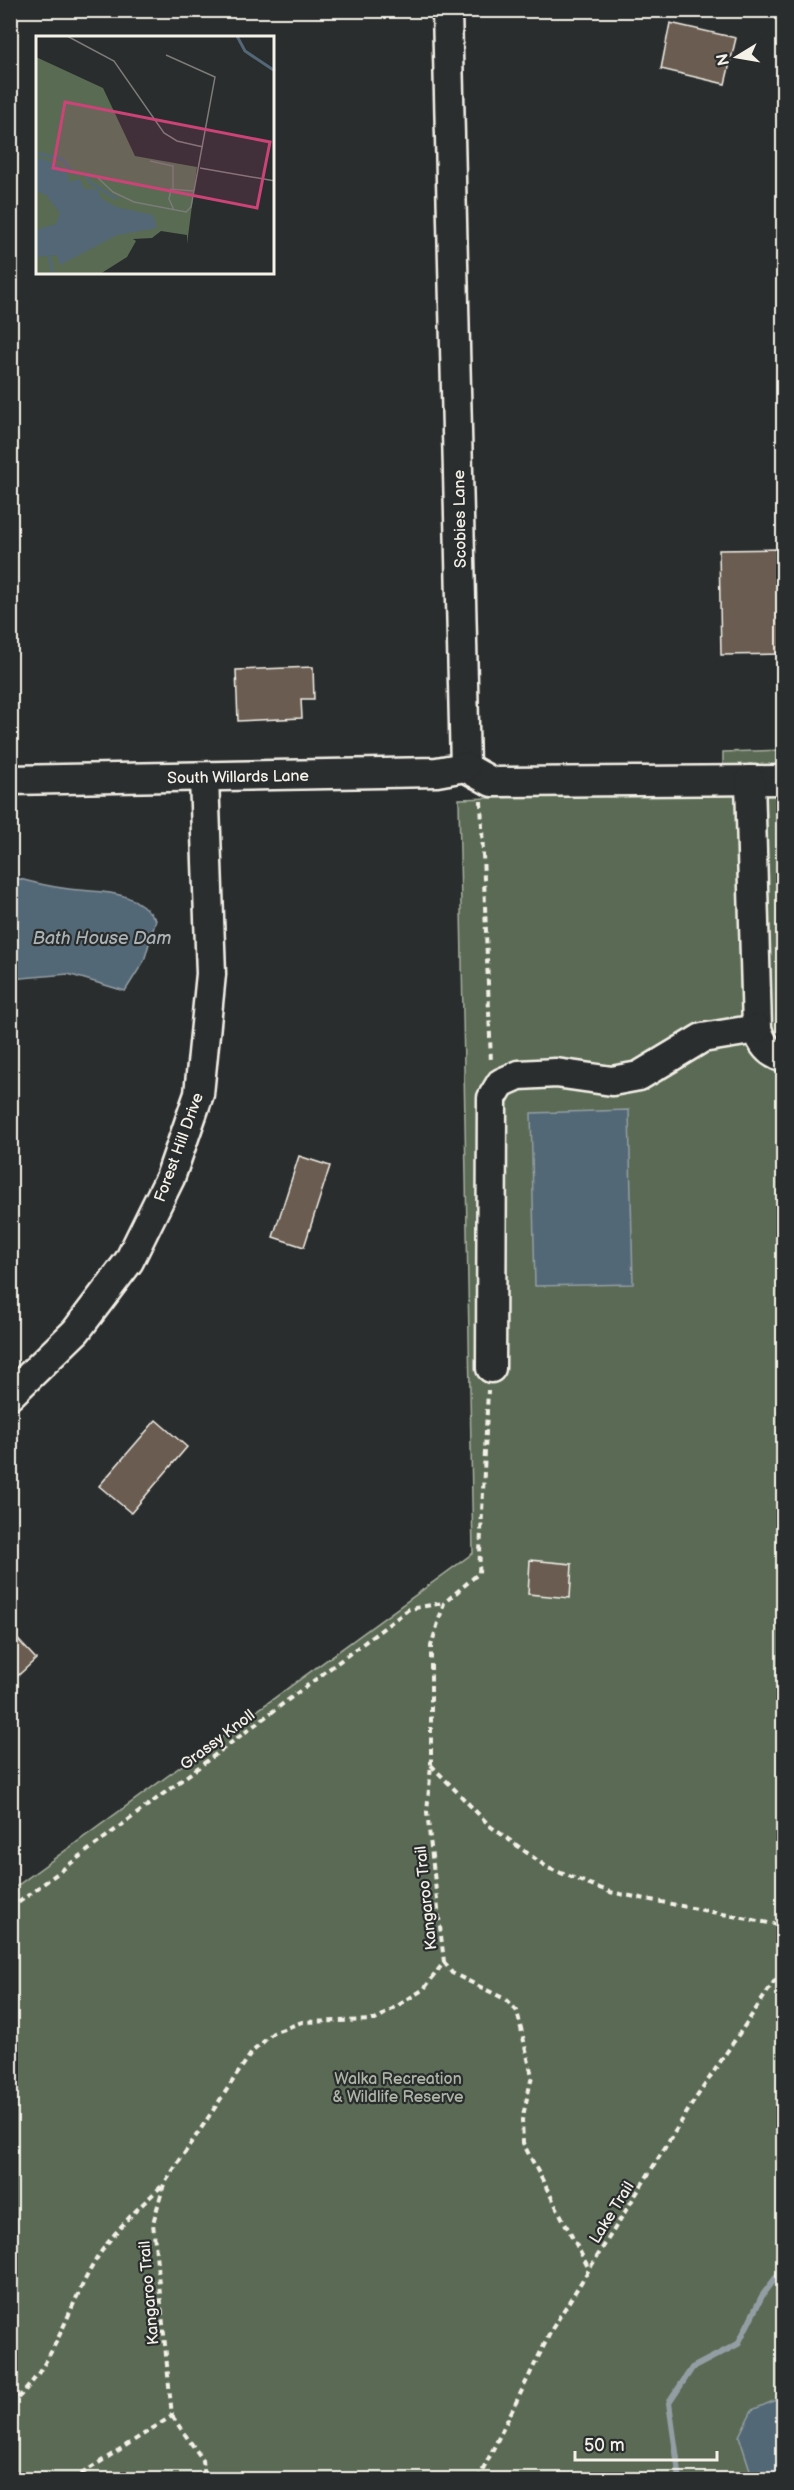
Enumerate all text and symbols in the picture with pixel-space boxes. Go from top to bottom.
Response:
north arrow [707,27,767,87]
inset map [36,36,274,274]
text: N [713,52,734,67]
street label: Scobies Lane [450,469,471,568]
street label: South Willards Lane [167,767,310,788]
water label: Bath House Dam [33,928,171,949]
street label: Forest Hill Drive [151,1090,208,1205]
street label: Grassy Knoll [177,1706,259,1774]
street label: Kangaroo Trail [412,1845,441,1951]
park label: Walka Recreation & Wildlife Reserve [333,2070,464,2107]
street label: Lake Trail [586,2178,639,2247]
street label: Kangaroo Trail [135,2240,164,2346]
scale bar [575,2424,718,2462]
text: 50 m [584,2435,625,2456]

